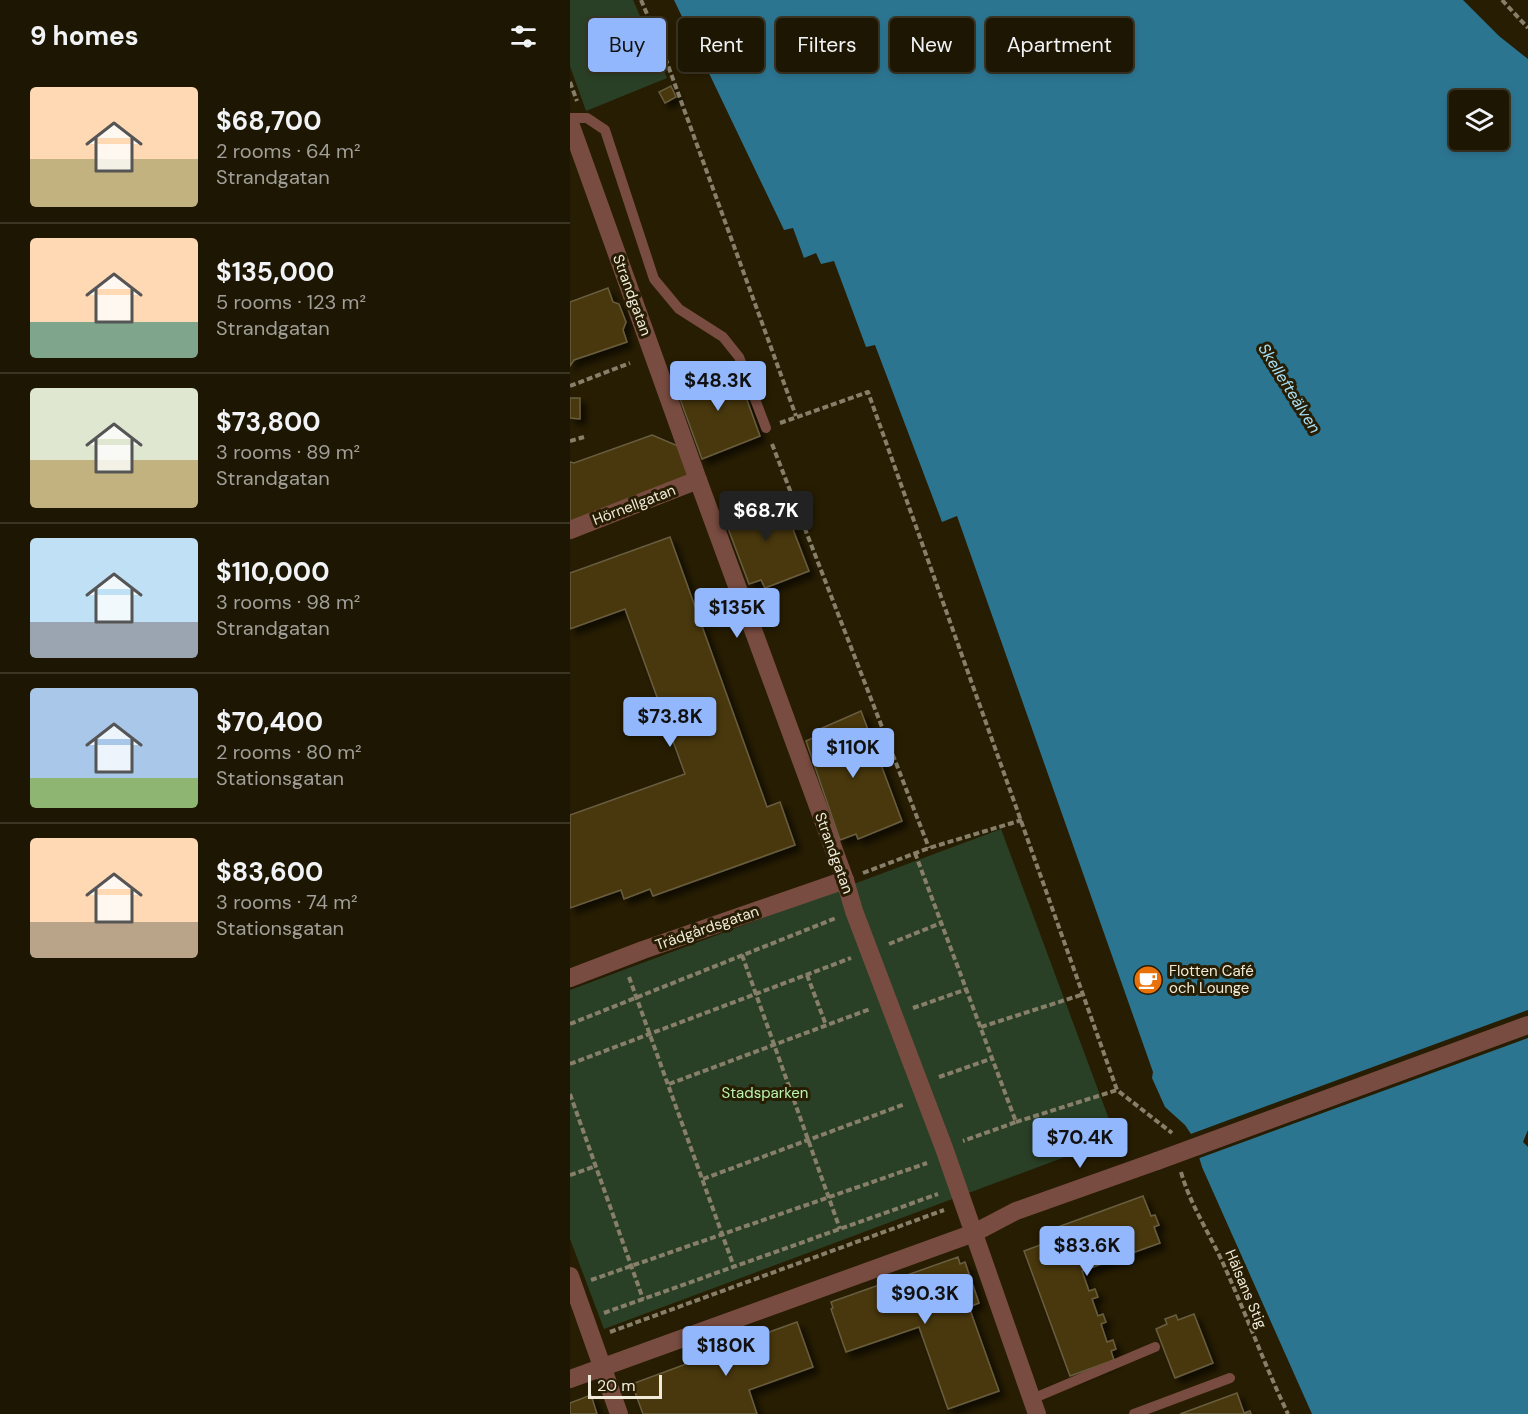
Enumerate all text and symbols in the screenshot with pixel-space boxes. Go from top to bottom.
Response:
chip: Buy [588,18,666,72]
chip: Rent [678,18,764,72]
chip: Filters [776,18,878,72]
chip: New [890,18,974,72]
chip: Apartment [986,18,1133,72]
text: 9 homes [30,19,139,53]
icon: filters [507,20,540,53]
map controls [1449,90,1509,150]
button: layers [1449,90,1509,150]
text: $68,700 [216,104,321,138]
icon: home [78,111,150,183]
text: 2 rooms · 64 m² [216,138,360,164]
text: Strandgatan [216,164,330,190]
street label: Strandgatan [608,252,656,338]
text: $135,000 [216,255,334,289]
icon: home [78,262,150,334]
text: 5 rooms · 123 m² [216,289,366,315]
text: Strandgatan [216,315,330,341]
water label: Skellefteälven [1254,339,1326,437]
pin: $48.3K [669,361,767,412]
text: $48.3K [684,367,752,393]
text: $73,800 [216,405,321,439]
icon: home [78,412,150,484]
text: 3 rooms · 89 m² [216,439,360,465]
text: Strandgatan [216,465,330,491]
street label: Hörnellgatan [590,480,678,530]
pin: $68.7K [717,491,815,542]
text: $68.7K [733,497,799,523]
text: $110,000 [216,555,329,589]
icon: home [78,562,150,634]
pin: $135K [695,588,779,639]
text: 3 rooms · 98 m² [216,589,360,615]
text: $135K [709,594,765,620]
text: Strandgatan [216,615,330,641]
pin: $73.8K [621,697,719,748]
text: $73.8K [637,703,703,729]
text: $70,400 [216,705,323,739]
icon: home [78,712,150,784]
pin: $110K [811,728,895,779]
text: $110K [826,734,880,760]
text: 2 rooms · 80 m² [216,739,362,765]
text: Stationsgatan [216,765,344,791]
street label: Strandgatan [810,810,858,896]
text: $83,600 [216,855,323,889]
icon: home [78,862,150,934]
text: 3 rooms · 74 m² [216,889,358,915]
street label: Trädgårdsgatan [653,901,761,955]
text: Stationsgatan [216,915,344,941]
place label: Flotten Café och Lounge [1169,961,1254,998]
cafe icon: Flotten Café och Lounge [1132,964,1164,996]
park label: Stadsparken [722,1083,808,1103]
pin: $70.4K [1031,1118,1129,1169]
text: $70.4K [1046,1124,1114,1150]
pin: $83.6K [1038,1226,1136,1277]
text: $83.6K [1054,1232,1120,1258]
street label: Hälsans Stig [1220,1246,1272,1332]
pin: $90.3K [876,1274,974,1325]
text: $90.3K [891,1280,959,1306]
pin: $180K [684,1326,768,1377]
text: $180K [696,1332,756,1358]
scale bar [588,1372,662,1400]
text: 20 m [597,1375,636,1396]

